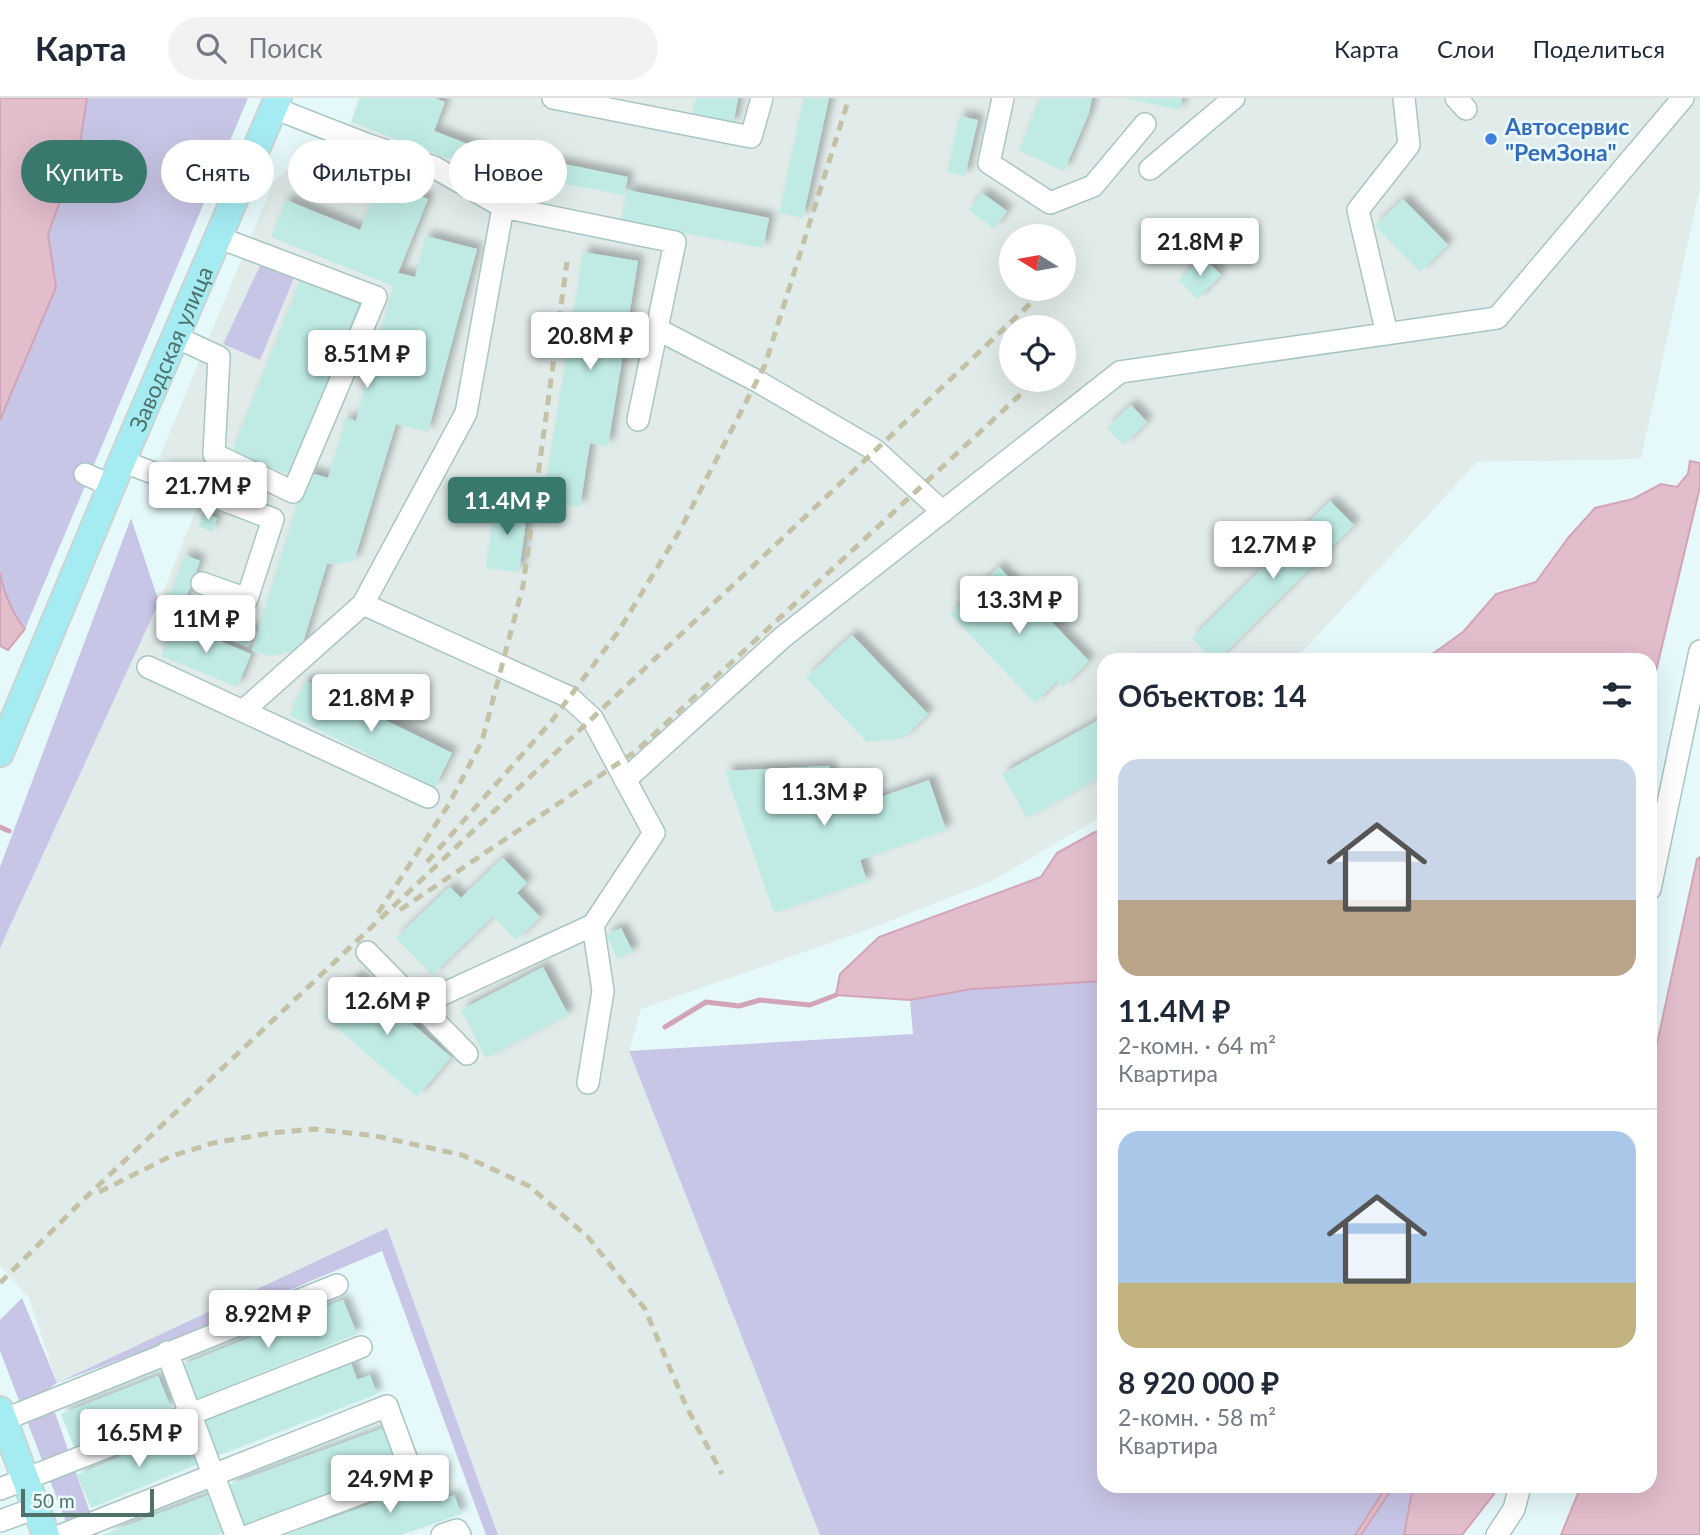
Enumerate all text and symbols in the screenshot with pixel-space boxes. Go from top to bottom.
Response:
search box [168,17,658,80]
text: Карта [35,28,126,68]
icon: search [192,29,230,67]
text: Поиск [248,32,323,64]
text: Карта [1334,34,1399,63]
text: Слои [1437,34,1494,63]
text: Поделиться [1532,34,1665,63]
place label: Автосервис "РемЗона" [1504,112,1629,166]
marker: Автосервис "РемЗона" [1483,131,1499,147]
chip: Купить [21,140,147,203]
chip: Снять [161,140,274,203]
chip: Фильтры [288,140,435,203]
chip: Новое [449,140,567,203]
pin: 21.8M ₽ [1135,218,1265,278]
north arrow [999,224,1076,301]
map controls [999,224,1076,392]
text: 21.8M ₽ [1157,227,1243,255]
street label: Заводская улица [123,262,218,435]
pin: 20.8M ₽ [525,313,655,372]
button: locate [999,315,1076,392]
text: 20.8M ₽ [547,321,633,349]
pin: 8.51M ₽ [302,330,432,390]
text: 8.51M ₽ [324,339,410,367]
pin: 21.7M ₽ [143,462,273,522]
text: 21.7M ₽ [165,471,251,499]
pin: 11.4M ₽ [442,478,572,537]
text: 11.4M ₽ [464,486,550,514]
pin: 12.7M ₽ [1208,522,1338,581]
text: 12.7M ₽ [1230,530,1316,558]
pin: 13.3M ₽ [954,576,1084,636]
text: 13.3M ₽ [976,585,1062,613]
pin: 11M ₽ [157,596,255,655]
text: 11M ₽ [172,604,240,632]
pin: 21.8M ₽ [306,674,436,734]
icon: filters [1598,676,1636,714]
text: Объектов: 14 [1118,677,1307,713]
text: 21.8M ₽ [328,683,414,711]
pin: 11.3M ₽ [759,768,889,828]
text: 11.3M ₽ [781,777,867,805]
icon: home [1314,804,1440,930]
pin: 12.6M ₽ [322,978,452,1037]
text: 12.6M ₽ [344,986,430,1014]
text: 11.4M ₽ [1118,992,1230,1028]
text: 2-комн. · 64 m² [1118,1031,1276,1059]
text: Квартира [1118,1059,1218,1087]
icon: home [1314,1176,1440,1302]
pin: 8.92M ₽ [203,1290,333,1350]
text: 8.92M ₽ [225,1299,311,1327]
text: 8 920 000 ₽ [1118,1364,1279,1400]
text: 2-комн. · 58 m² [1118,1403,1276,1431]
pin: 16.5M ₽ [74,1410,204,1469]
text: 16.5M ₽ [96,1418,182,1446]
text: Квартира [1118,1431,1218,1459]
pin: 24.9M ₽ [325,1456,455,1515]
text: 24.9M ₽ [347,1464,433,1492]
scale bar [21,1486,154,1518]
text: 50 m [32,1489,75,1512]

